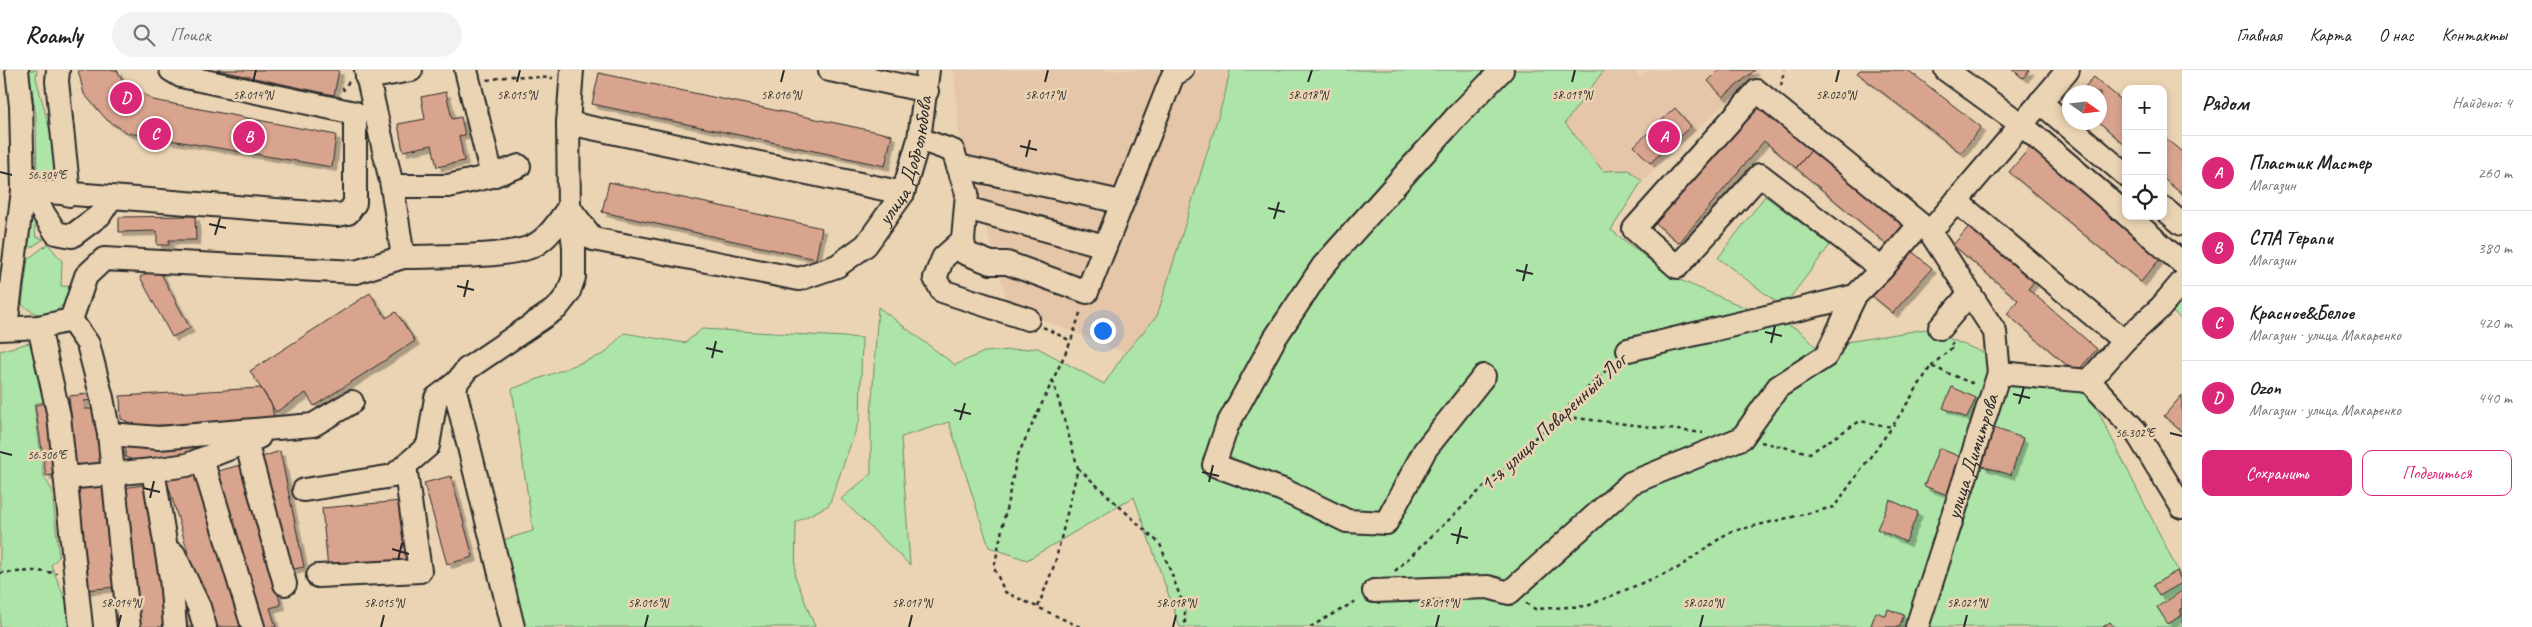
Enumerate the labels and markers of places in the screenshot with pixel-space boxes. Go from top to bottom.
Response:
pin: D [110,79,142,117]
pin: C [139,115,171,153]
pin: B [233,118,265,156]
pin: A [1648,118,1680,156]

